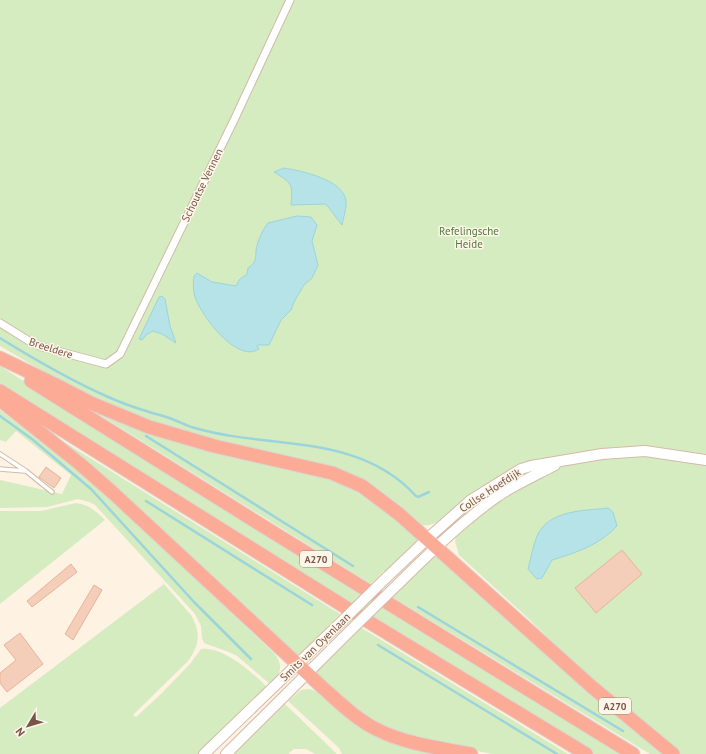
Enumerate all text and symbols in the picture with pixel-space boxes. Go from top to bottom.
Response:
street label: Schoutse Vennen [178,146,226,224]
park label: Refelingsche Heide [439,224,499,251]
street label: Breeldere [27,334,75,362]
street label: Collse Hoefdijk [456,464,524,515]
road number: A270 [300,551,332,567]
street label: Smits van Oyenlaan [277,610,353,684]
road number: A270 [599,698,631,714]
north arrow [8,706,48,746]
text: N [12,725,28,739]

